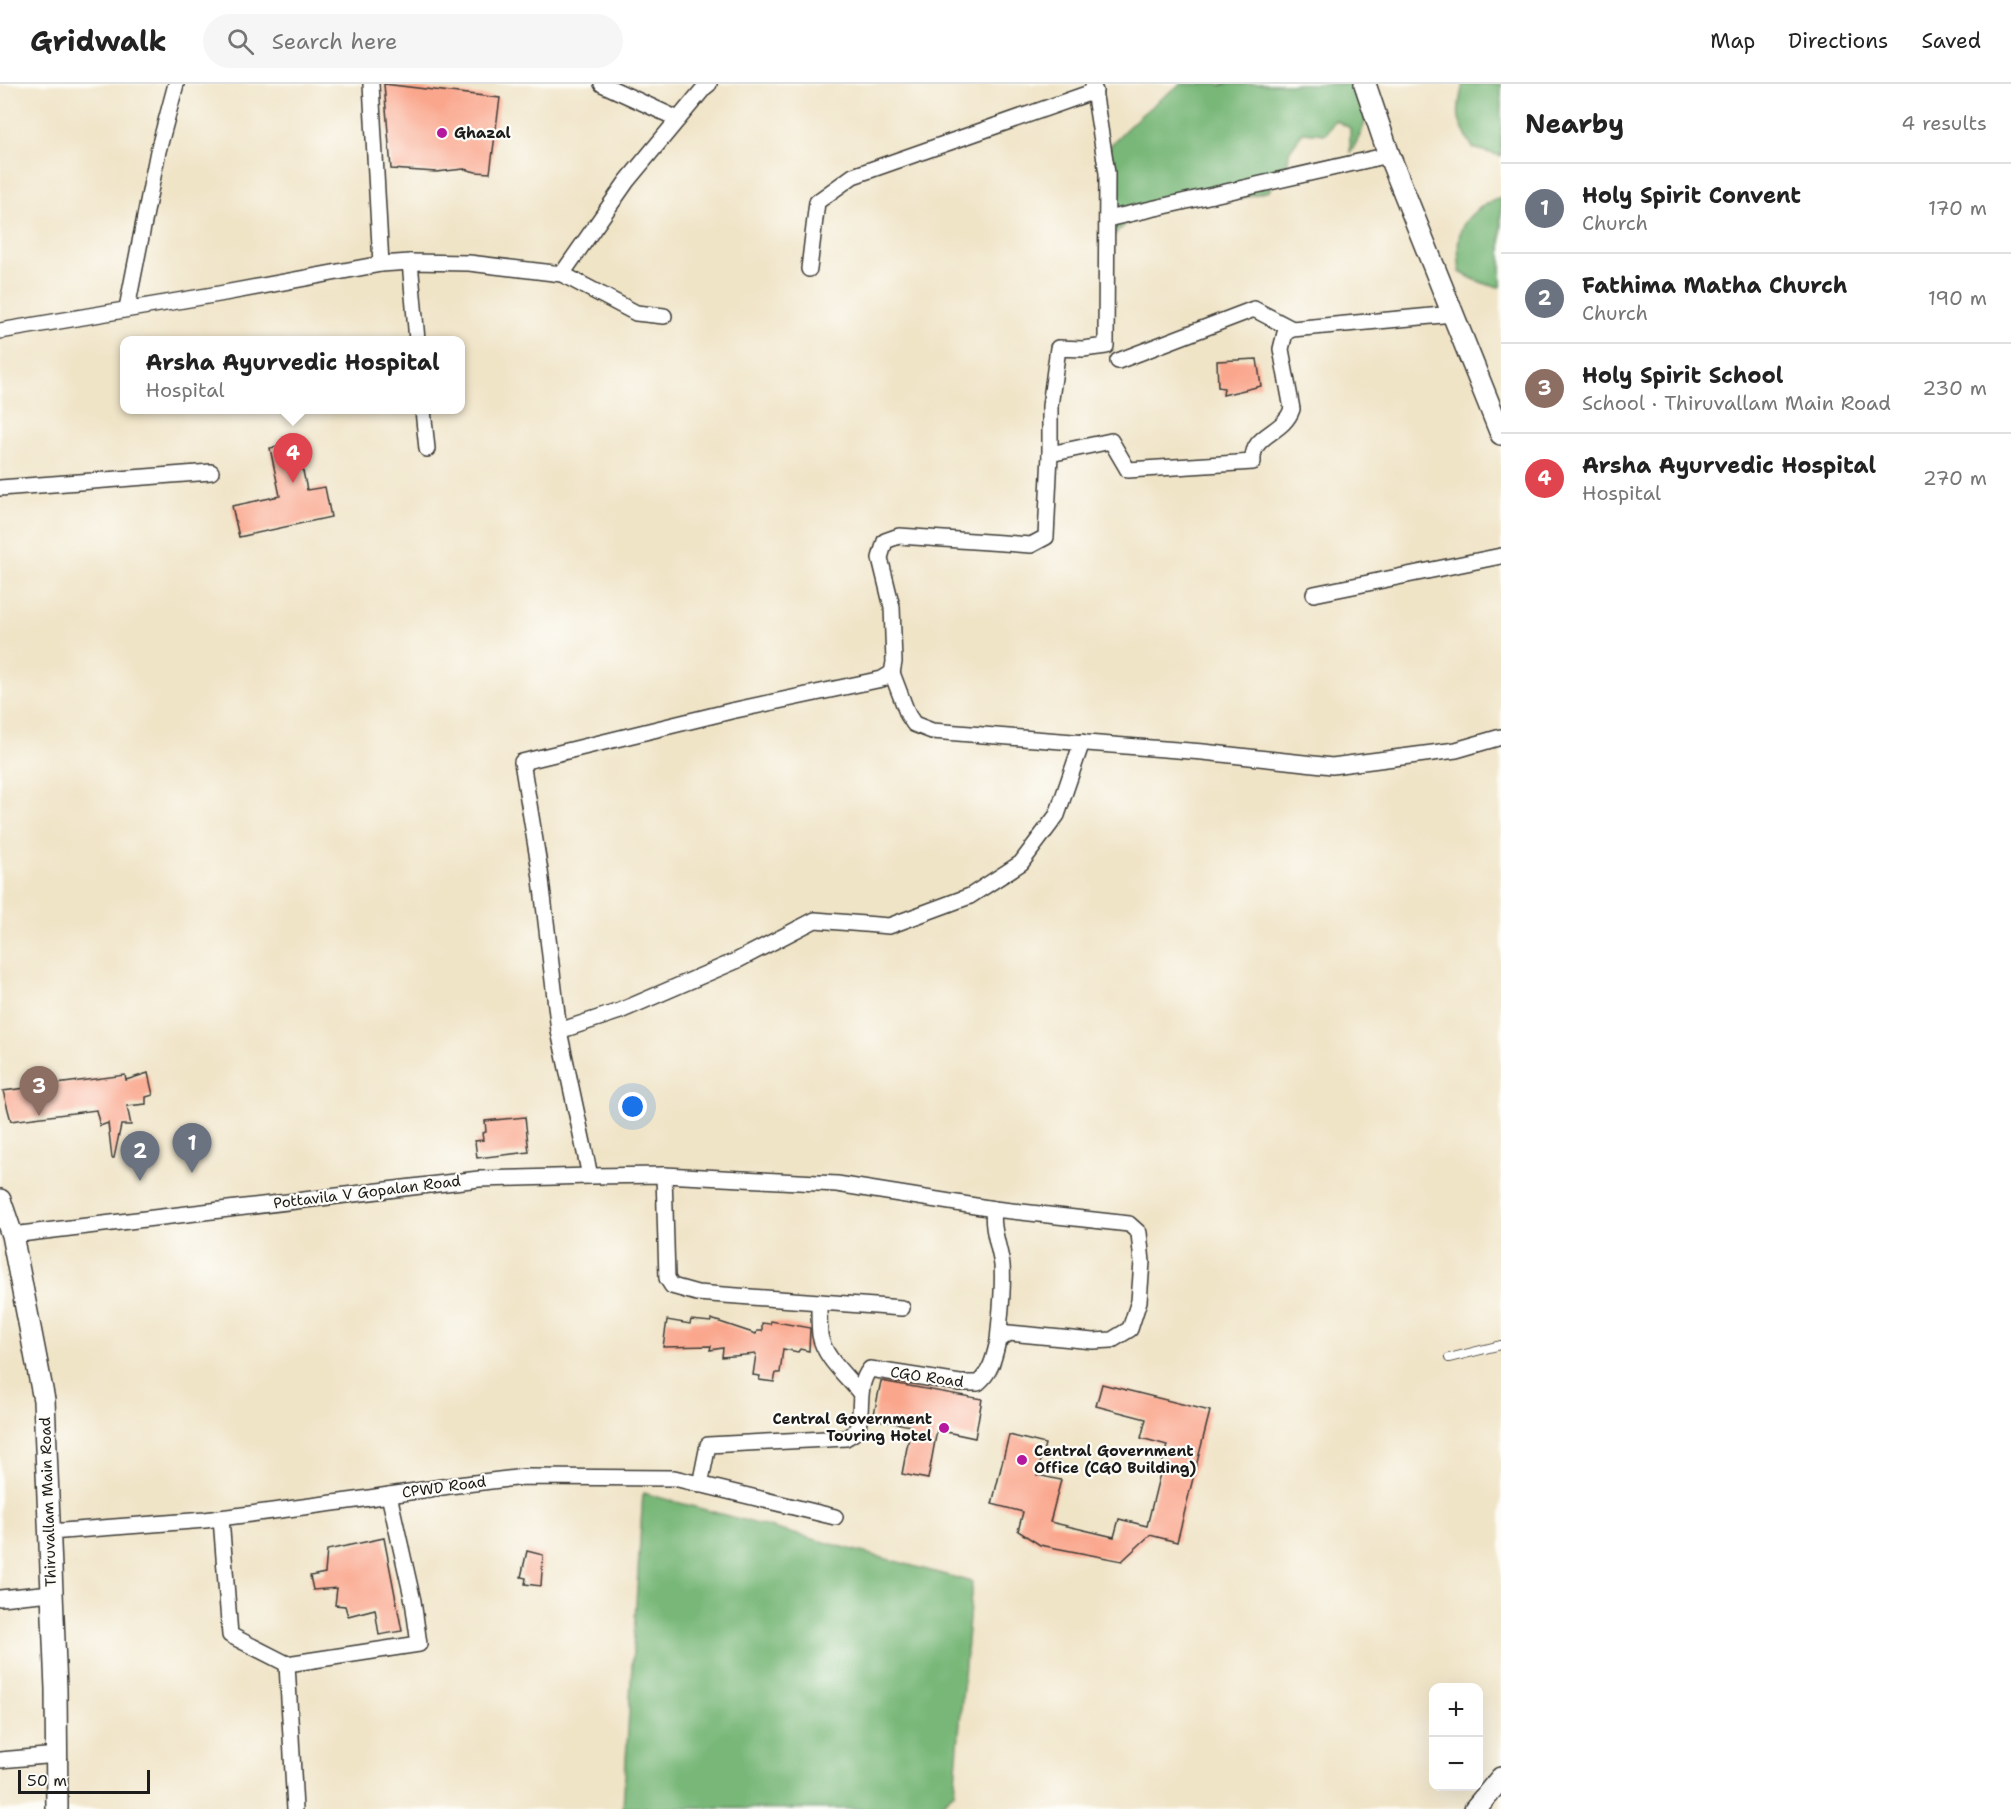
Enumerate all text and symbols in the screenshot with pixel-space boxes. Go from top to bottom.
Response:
search box [203,14,623,68]
text: Gridwalk [30,22,167,60]
icon: search [224,25,257,58]
text: Search here [272,27,398,56]
text: Map [1710,27,1755,55]
text: Directions [1788,27,1888,55]
text: Saved [1921,27,1981,55]
text: Nearby [1525,106,1624,141]
text: 4 results [1901,110,1987,136]
place label: Ghazal [454,123,511,143]
marker: Ghazal [435,126,449,140]
text: Holy Spirit Convent [1582,181,1801,210]
text: 1 [1540,195,1549,221]
text: 170 m [1928,195,1987,221]
text: Church [1582,210,1648,236]
text: Fathima Matha Church [1582,271,1848,300]
text: 2 [1538,285,1552,311]
text: 190 m [1928,285,1987,311]
text: Church [1582,300,1648,326]
popup [120,336,465,414]
text: Arsha Ayurvedic Hospital [145,348,440,377]
text: Holy Spirit School [1582,361,1783,390]
text: 3 [1538,375,1552,401]
text: 230 m [1922,375,1987,401]
text: Hospital [145,377,225,403]
text: School · Thiruvallam Main Road [1582,390,1891,416]
pin: 4 [274,434,312,483]
text: Arsha Ayurvedic Hospital [1582,451,1876,480]
text: 4 [1538,465,1552,491]
text: 270 m [1923,465,1987,491]
text: Hospital [1582,480,1661,506]
pin: 3 [20,1066,58,1116]
your location [618,1092,647,1121]
pin: 1 [172,1124,212,1173]
pin: 2 [120,1132,160,1181]
street label: Pottavila V Gopalan Road [272,1171,462,1213]
street label: CGO Road [889,1362,965,1392]
place label: Central Government Touring Hotel [772,1409,932,1446]
street label: Thiruvallam Main Road [35,1416,61,1587]
marker: Central Government Touring Hotel [937,1421,951,1435]
place label: Central Government Office (CGO Building) [1034,1441,1196,1478]
marker: Central Government Office (CGO Building) [1015,1453,1029,1467]
street label: CPWD Road [401,1471,488,1503]
map controls [1429,1683,1483,1791]
button: + [1429,1683,1483,1737]
button: − [1429,1737,1483,1791]
scale bar [18,1767,150,1794]
text: 50 m [27,1770,67,1791]

